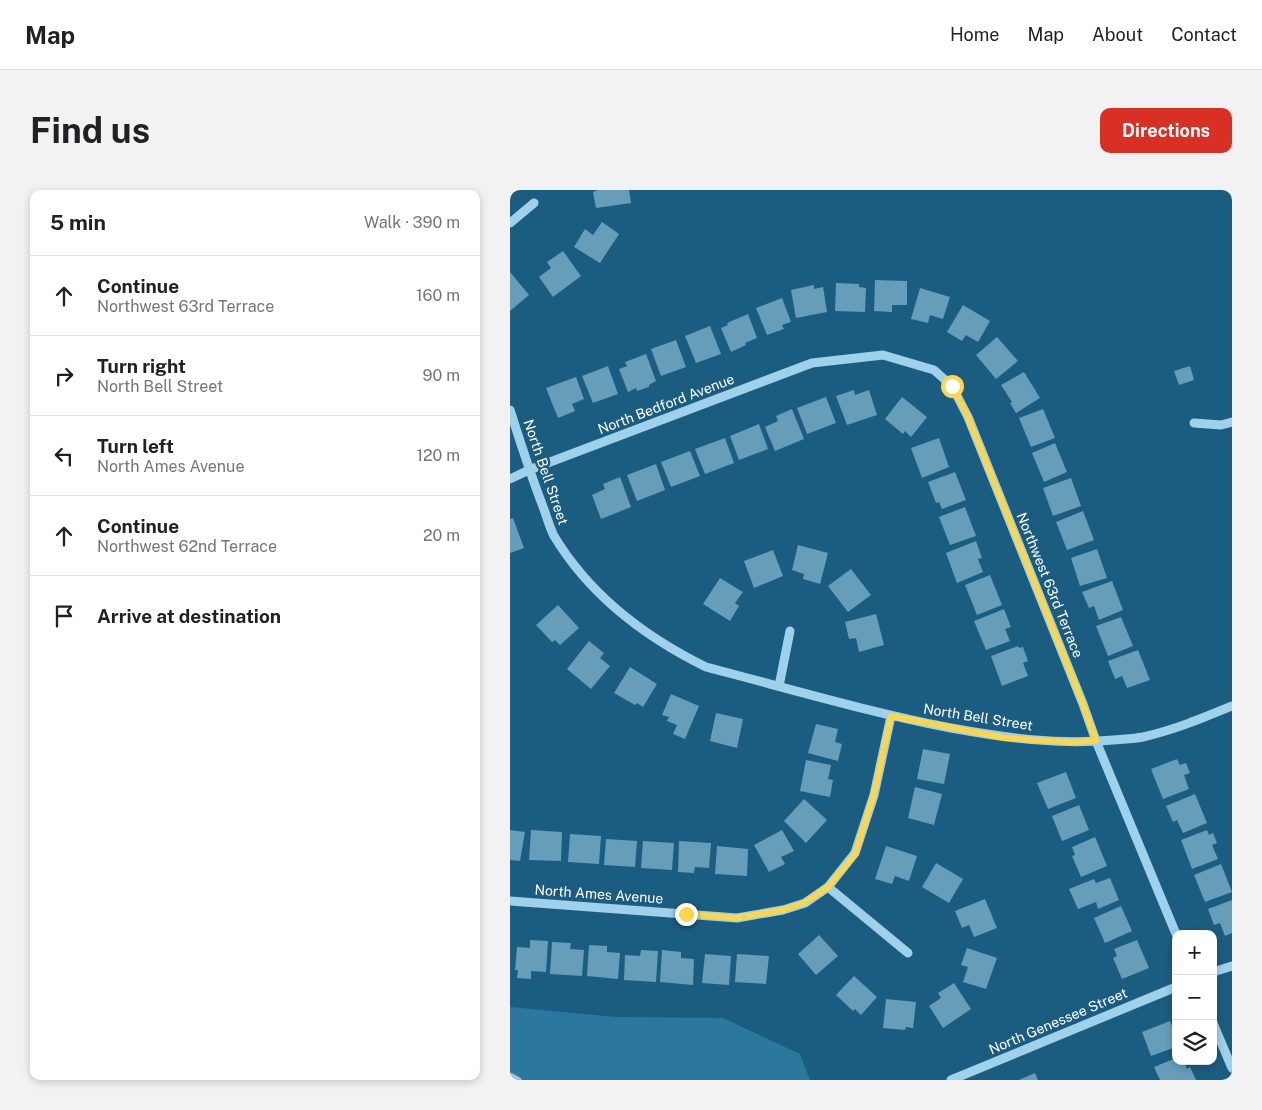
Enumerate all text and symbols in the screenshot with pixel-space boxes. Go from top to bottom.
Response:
text: Map [25,21,75,49]
text: Home [950,24,1000,45]
text: Map [1028,24,1064,45]
text: About [1092,24,1143,45]
text: Contact [1171,24,1237,45]
button: Directions [1100,108,1232,153]
text: Find us [30,110,150,151]
text: 5 min [50,210,106,235]
text: Walk · 390 m [364,213,460,232]
text: Continue [97,275,179,297]
icon: ahead [50,282,78,310]
text: 160 m [416,286,460,305]
text: Northwest 63rd Terrace [97,297,274,316]
text: Turn right [97,355,186,377]
icon: right [50,362,78,390]
text: 90 m [423,366,460,385]
street label: North Bedford Avenue [596,371,737,437]
route start [941,375,964,398]
text: North Bell Street [97,377,223,396]
street label: North Bell Street [520,417,572,527]
text: Turn left [97,435,174,457]
icon: left [50,442,78,470]
text: 120 m [416,446,460,465]
text: North Ames Avenue [97,457,244,476]
street label: Northwest 63rd Terrace [1014,510,1086,660]
text: Continue [97,515,179,537]
icon: ahead [50,522,78,550]
text: 20 m [423,526,460,545]
text: Northwest 62nd Terrace [97,537,277,556]
icon: arrive [50,602,78,630]
text: Arrive at destination [97,605,281,627]
street label: North Bell Street [922,700,1034,734]
street label: North Ames Avenue [534,882,664,906]
route end [675,903,698,926]
map controls [1172,930,1217,1065]
button: + [1172,930,1217,975]
button: − [1172,975,1217,1020]
street label: North Genessee Street [986,985,1130,1057]
button: layers [1172,1020,1217,1065]

